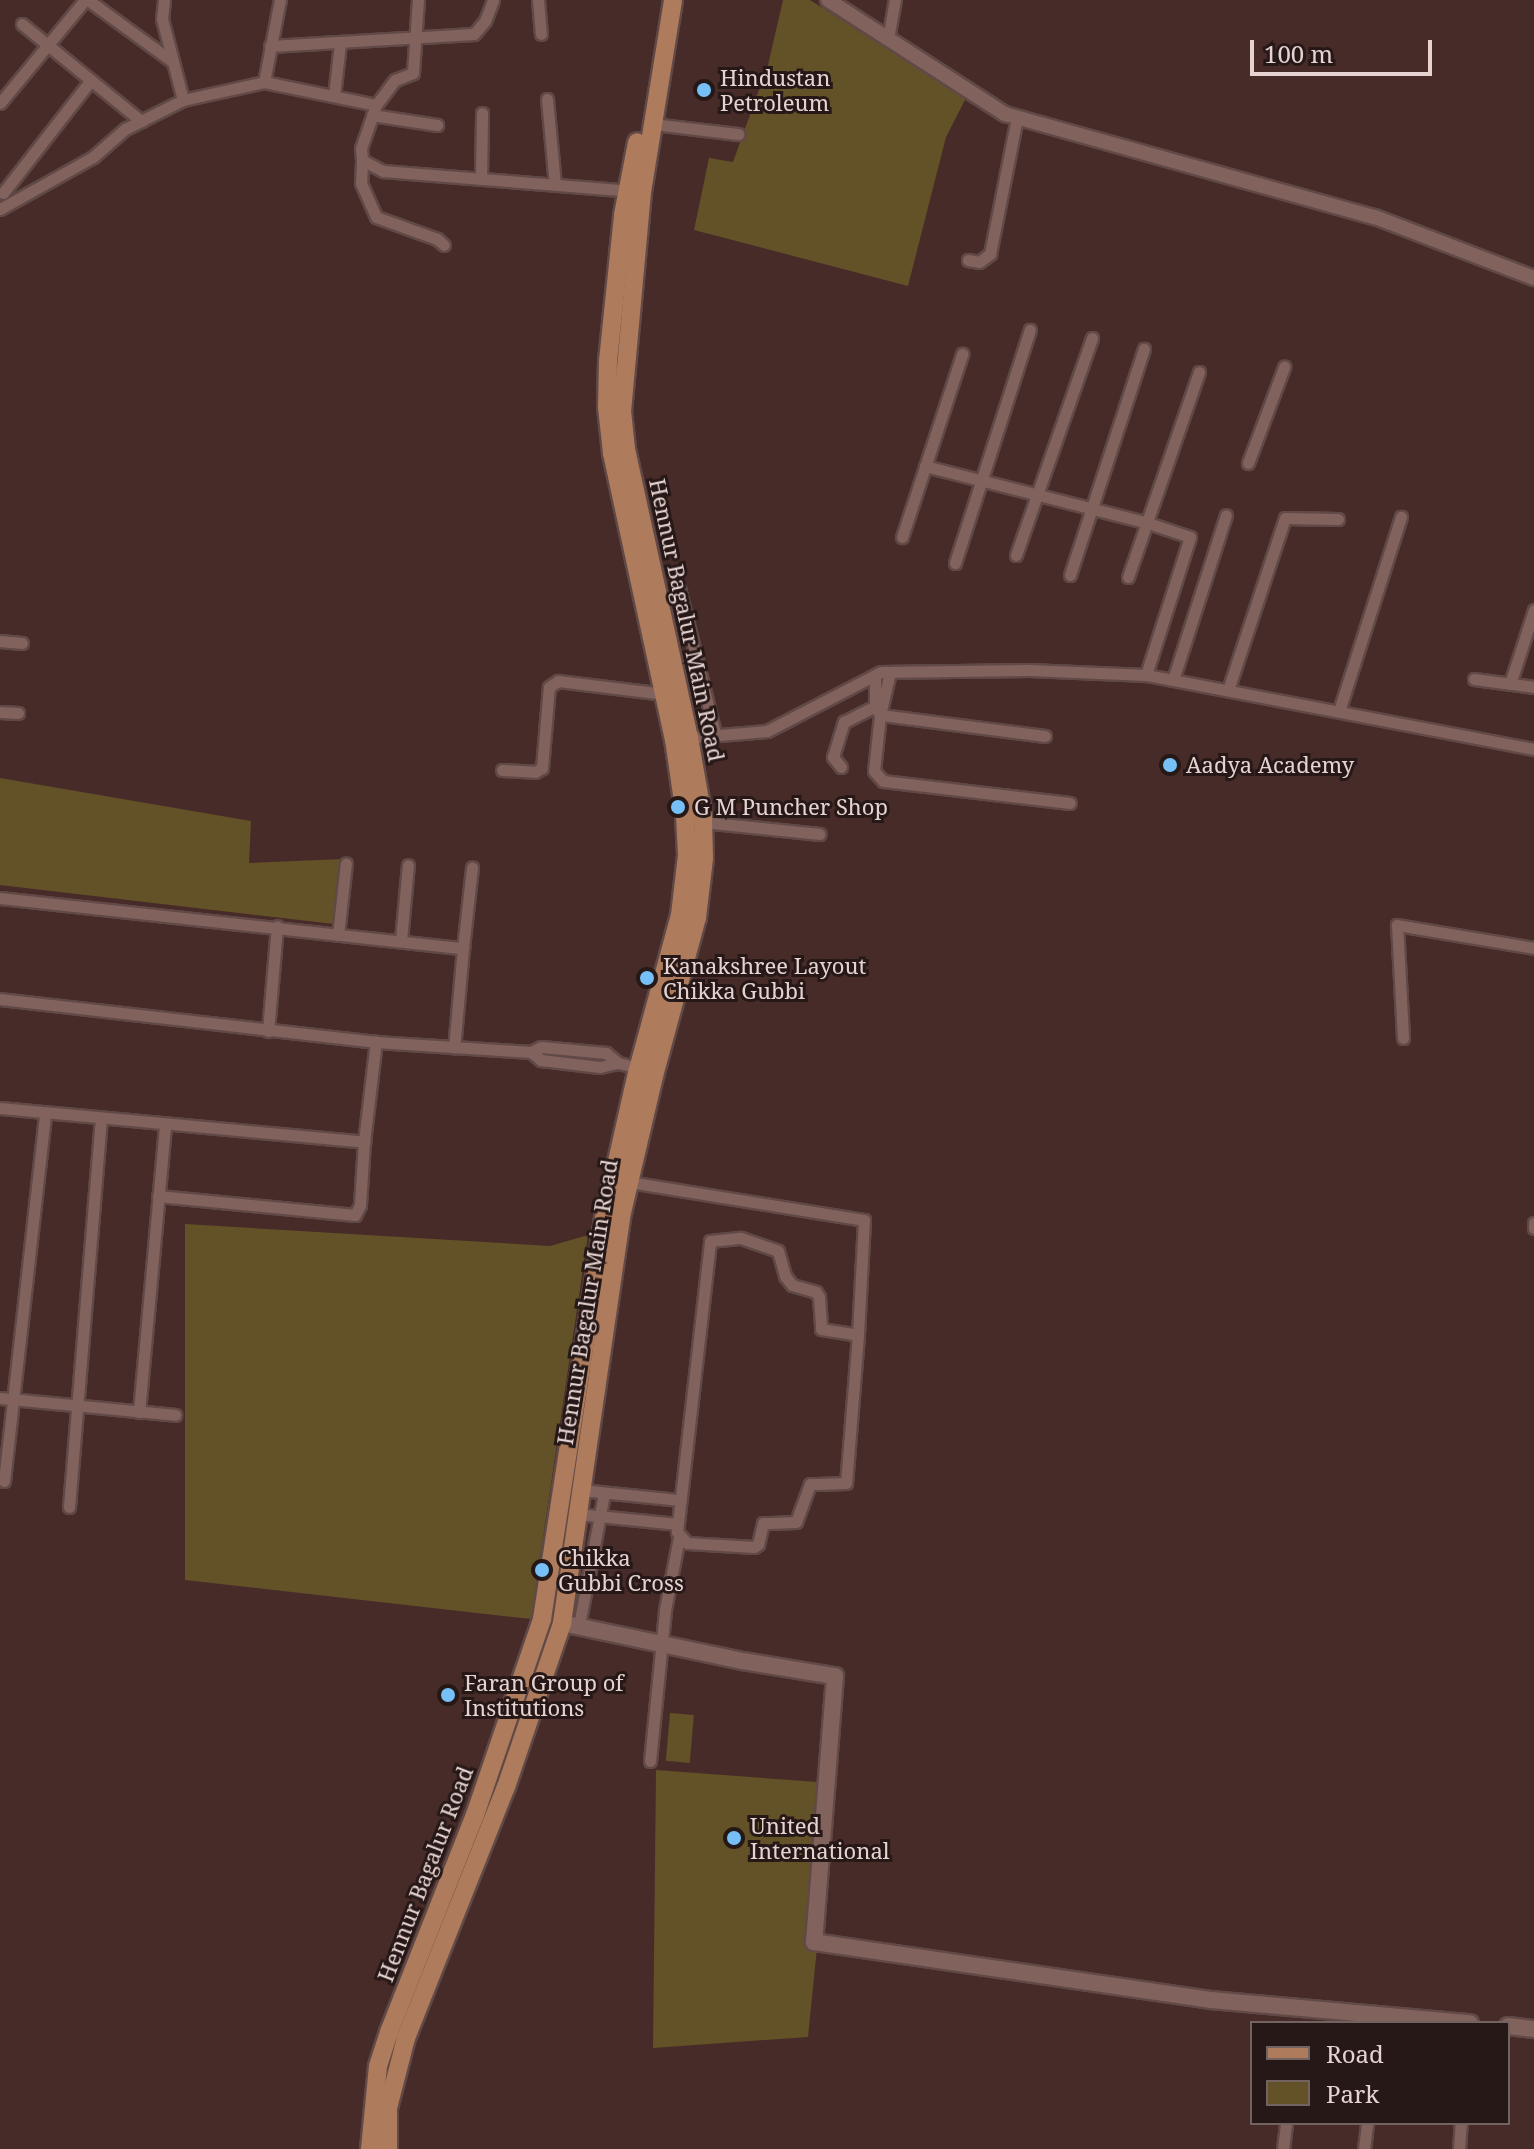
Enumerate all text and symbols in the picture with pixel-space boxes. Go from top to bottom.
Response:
scale bar [1254,24,1436,74]
text: 100 m [1264,37,1333,70]
place label: Hindustan Petroleum [720,64,830,116]
marker: Hindustan Petroleum [695,81,713,99]
street label: Hennur Bagalur Main Road [644,476,730,764]
place label: Aadya Academy [1186,752,1354,778]
marker: Aadya Academy [1161,756,1179,774]
place label: G M Puncher Shop [694,794,888,820]
marker: G M Puncher Shop [669,798,687,816]
place label: Kanakshree Layout Chikka Gubbi [663,952,866,1004]
marker: Kanakshree Layout Chikka Gubbi [638,969,656,987]
street label: Hennur Bagalur Main Road [551,1157,623,1447]
place label: Chikka Gubbi Cross [558,1544,684,1596]
marker: Chikka Gubbi Cross [533,1561,551,1579]
place label: Faran Group of Institutions [464,1669,623,1720]
marker: Faran Group of Institutions [439,1686,457,1704]
street label: Hennur Bagalur Road [372,1763,478,1985]
place label: United International [750,1812,890,1864]
marker: United International [725,1829,743,1847]
legend [1250,2021,1510,2125]
text: Road [1326,2037,1384,2070]
text: Park [1326,2077,1379,2110]

